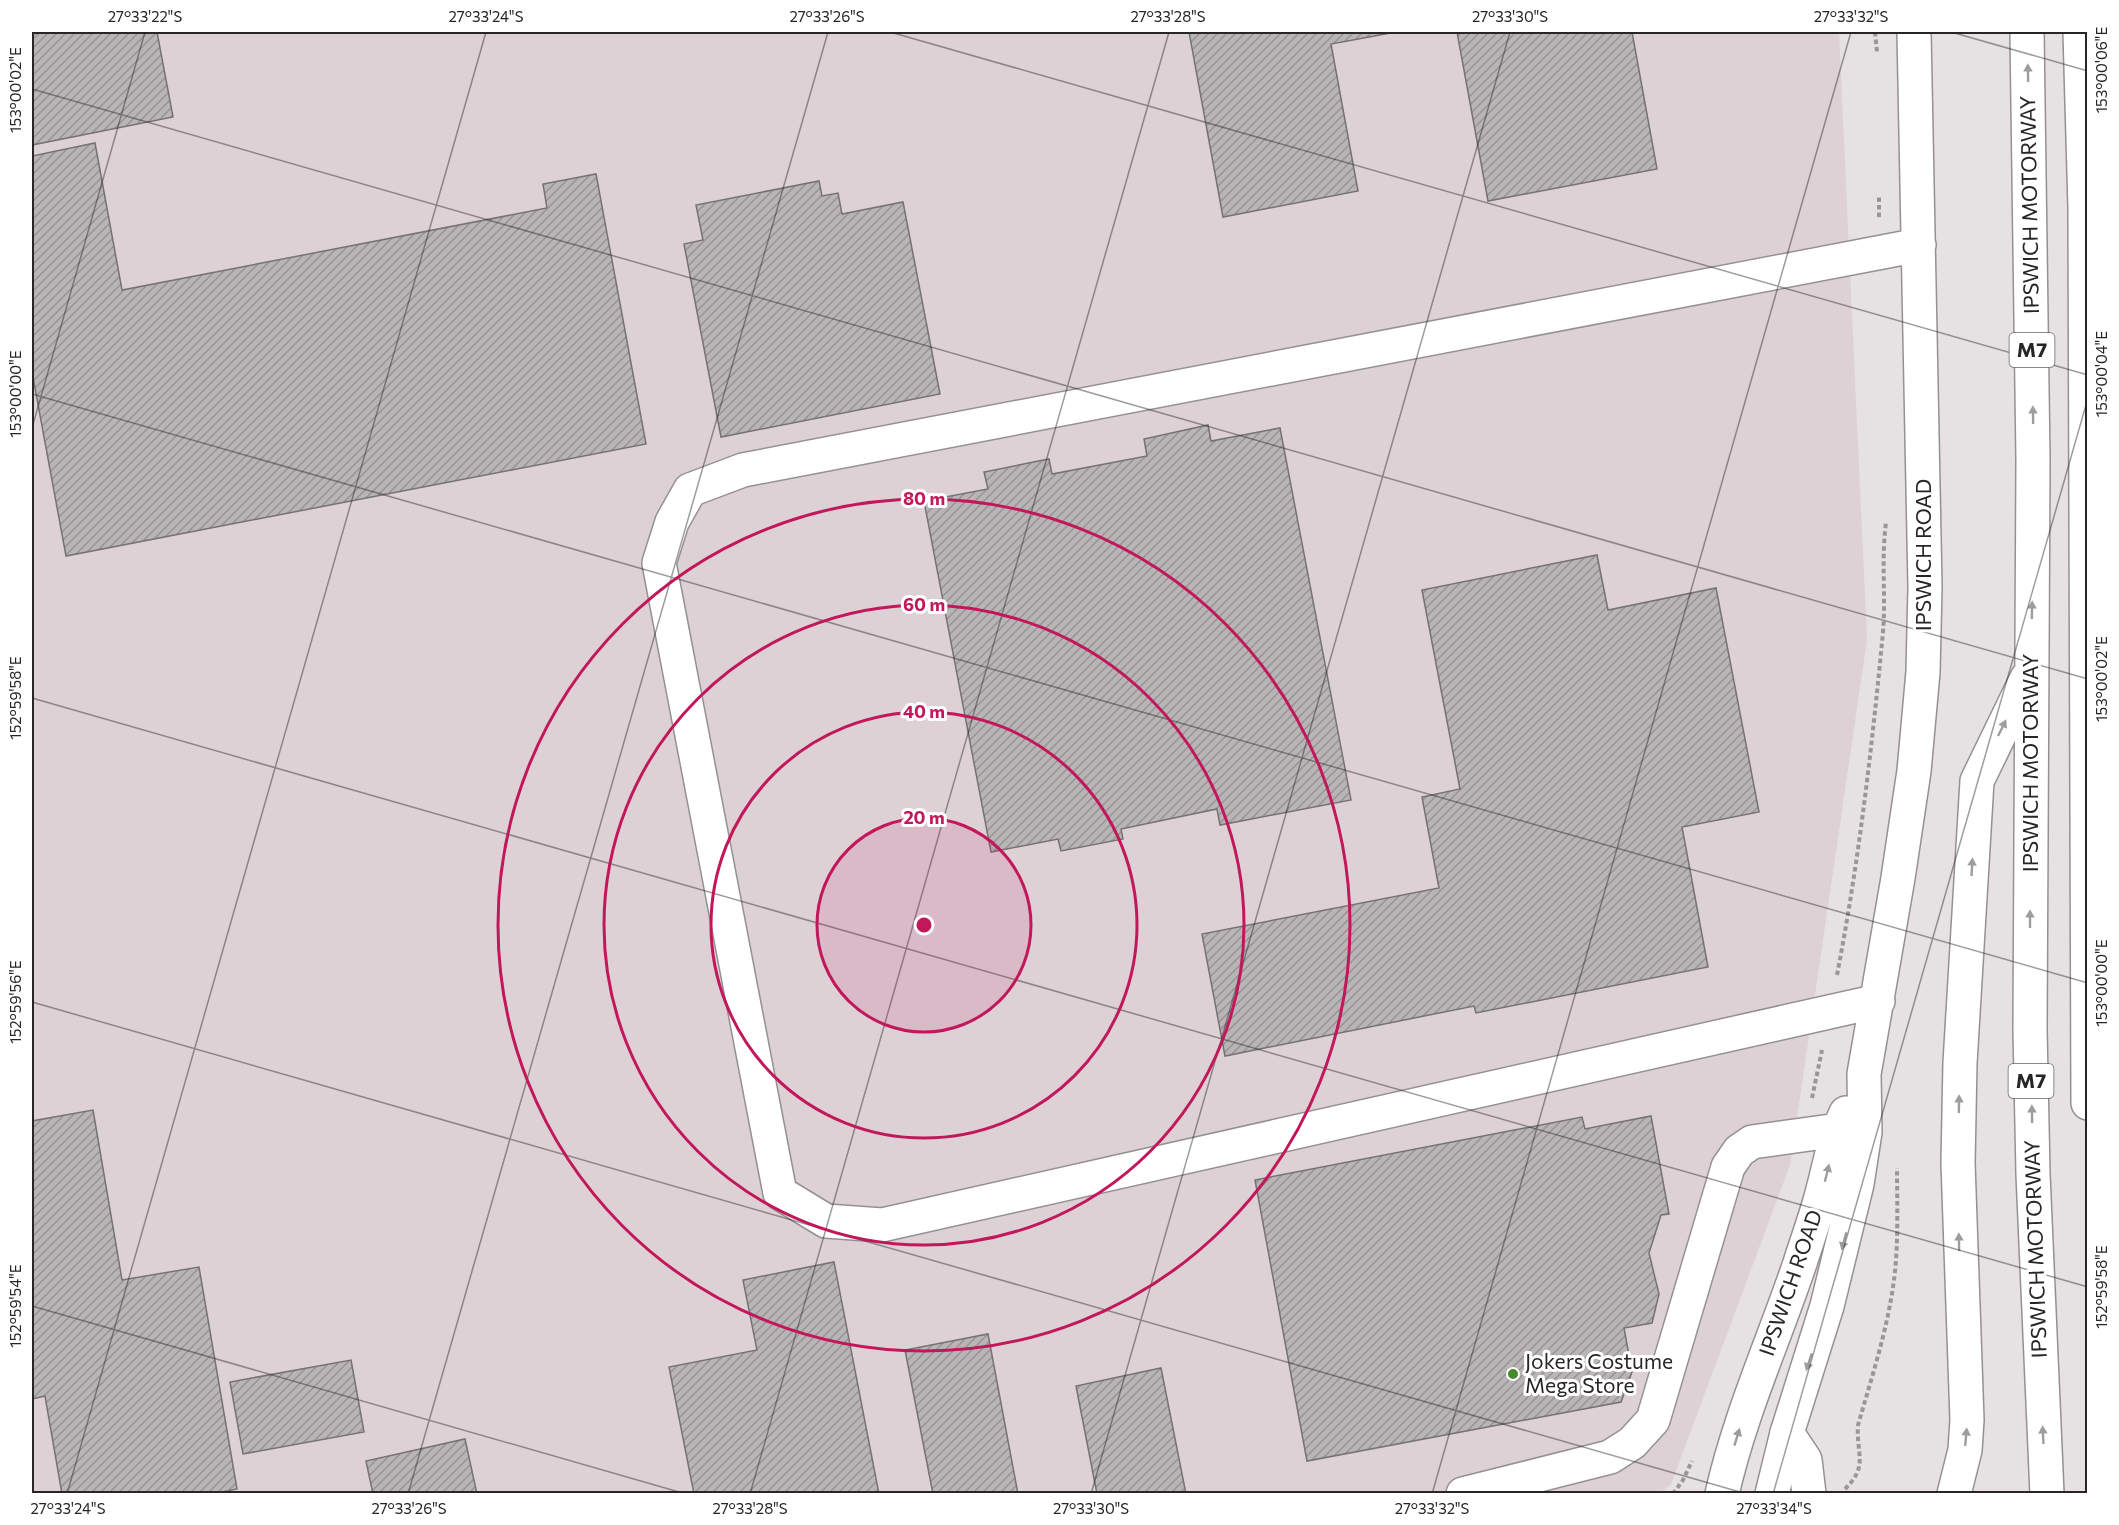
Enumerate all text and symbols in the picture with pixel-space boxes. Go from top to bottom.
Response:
text: 27°33'22"S [108,7,182,25]
text: 27°33'24"S [449,7,524,25]
text: 27°33'26"S [789,7,865,25]
text: 27°33'28"S [1130,7,1206,25]
text: 27°33'30"S [1472,7,1548,25]
text: 27°33'32"S [1814,7,1889,25]
text: 153°00'06"E [2092,27,2110,113]
text: 153°00'02"E [6,47,24,133]
one-way arrow [2023,64,2033,83]
street label: IPSWICH MOTORWAY [2014,95,2043,314]
text: 153°00'04"E [2092,331,2110,417]
road number: M7 [2010,333,2054,367]
text: 153°00'00"E [6,350,24,438]
one-way arrow [2028,406,2038,425]
street label: IPSWICH ROAD [1910,479,1935,631]
text: 80 m [903,487,945,509]
text: 60 m [903,593,945,615]
one-way arrow [2027,601,2037,620]
text: 153°00'02"E [2092,636,2110,722]
street label: IPSWICH MOTORWAY [2017,653,2042,872]
text: 152°59'58"E [6,656,24,740]
text: 40 m [903,700,945,722]
one-way arrow [1998,720,2007,737]
text: 20 m [903,806,945,828]
one-way arrow [1967,858,1977,877]
one-way arrow [2025,910,2035,929]
centre of rings [914,915,934,935]
text: 153°00'00"E [2092,939,2110,1027]
text: 152°59'56"E [6,960,24,1044]
road number: M7 [2008,1064,2054,1098]
one-way arrow [1954,1095,1964,1114]
one-way arrow [2027,1105,2037,1124]
street label: IPSWICH MOTORWAY [2018,1139,2051,1359]
one-way arrow [1823,1164,1833,1182]
street label: IPSWICH ROAD [1753,1206,1826,1359]
one-way arrow [1839,1232,1848,1250]
one-way arrow [1954,1232,1964,1251]
text: 152°59'58"E [2092,1245,2110,1329]
text: 152°59'54"E [6,1264,24,1348]
place label: Jokers Costume Mega Store [1525,1348,1673,1397]
one-way arrow [1804,1353,1813,1371]
marker: Jokers Costume Mega Store [1506,1367,1520,1381]
one-way arrow [2039,1426,2048,1445]
one-way arrow [1961,1427,1971,1446]
one-way arrow [1733,1428,1742,1446]
text: 27°33'24"S [31,1499,106,1517]
text: 27°33'26"S [371,1499,447,1517]
text: 27°33'28"S [712,1499,788,1517]
text: 27°33'30"S [1053,1499,1129,1517]
text: 27°33'32"S [1395,1499,1470,1517]
text: 27°33'34"S [1736,1499,1812,1517]

